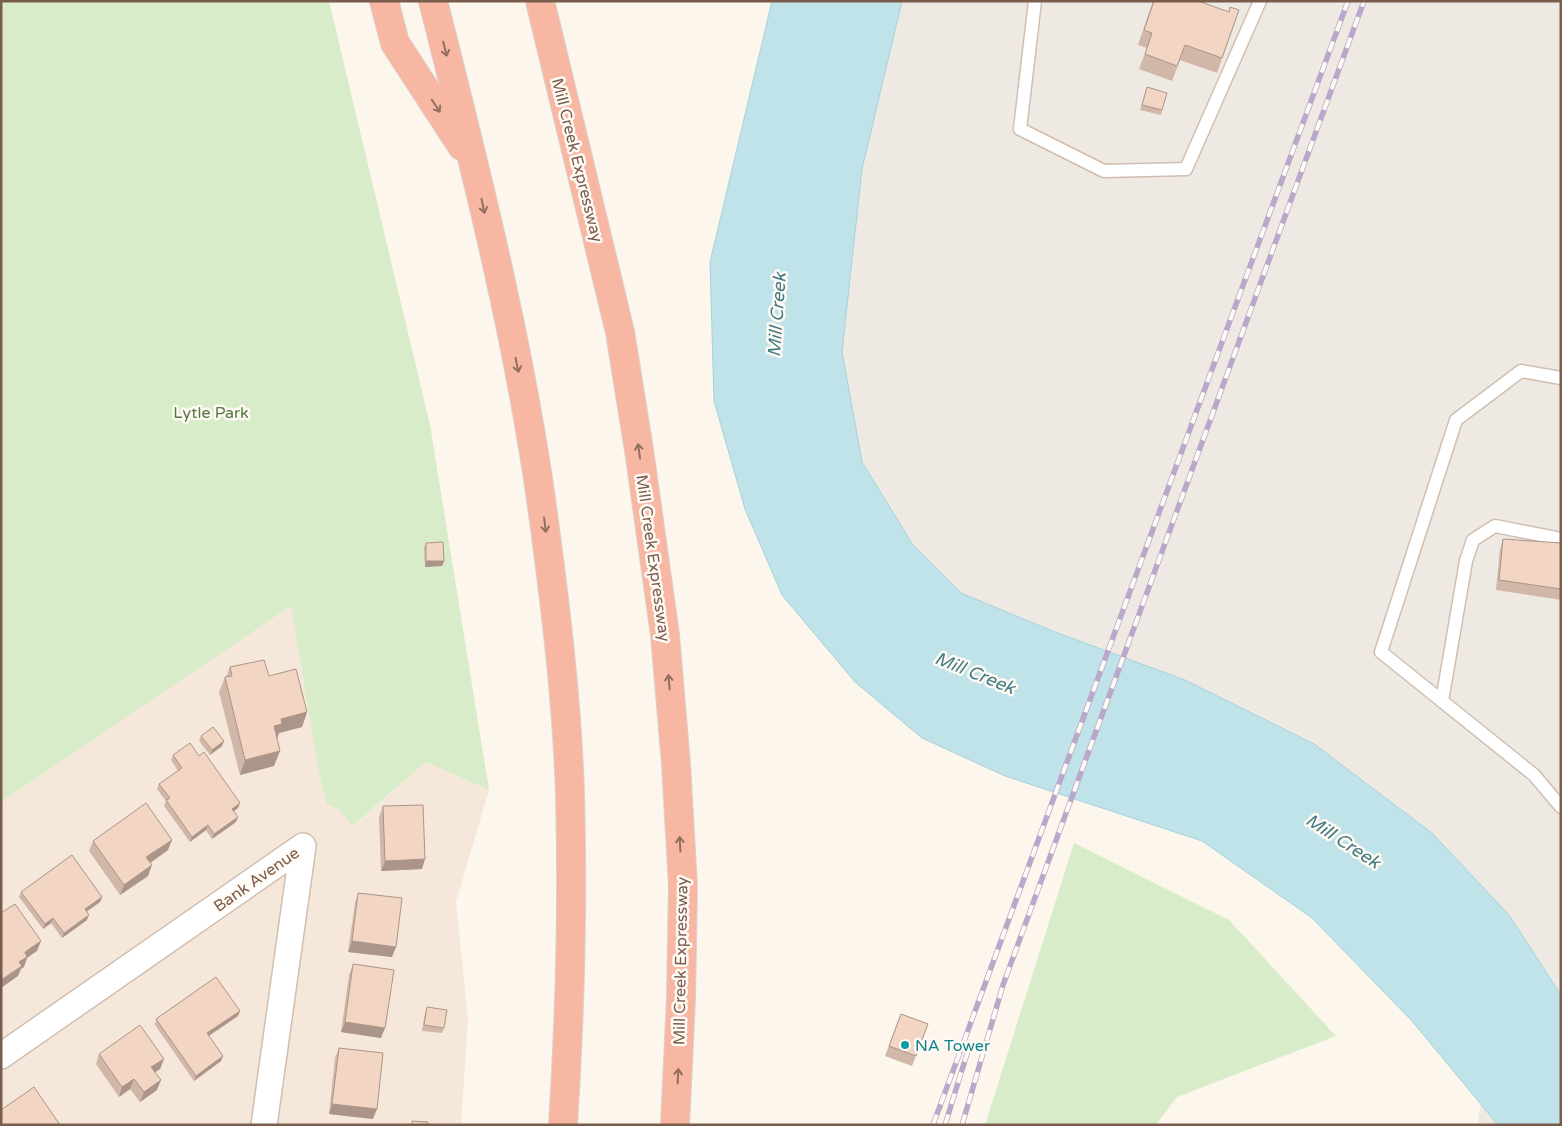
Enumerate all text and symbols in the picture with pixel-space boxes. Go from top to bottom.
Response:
one-way arrow [441,40,450,56]
street label: Mill Creek Expressway [547,76,607,245]
one-way arrow [431,99,441,113]
one-way arrow [479,198,488,214]
water label: Mill Creek [763,271,791,358]
one-way arrow [513,357,522,373]
park label: Lytle Park [173,403,249,423]
one-way arrow [634,443,644,459]
street label: Mill Creek Expressway [631,473,675,643]
one-way arrow [540,517,550,533]
water label: Mill Creek [932,647,1019,699]
one-way arrow [664,674,674,690]
water label: Mill Creek [1302,809,1385,874]
one-way arrow [676,836,685,852]
street label: Bank Avenue [210,843,303,917]
street label: Mill Creek Expressway [670,876,692,1045]
place label: NA Tower [915,1036,991,1056]
marker: NA Tower [899,1039,911,1051]
one-way arrow [673,1068,682,1084]

